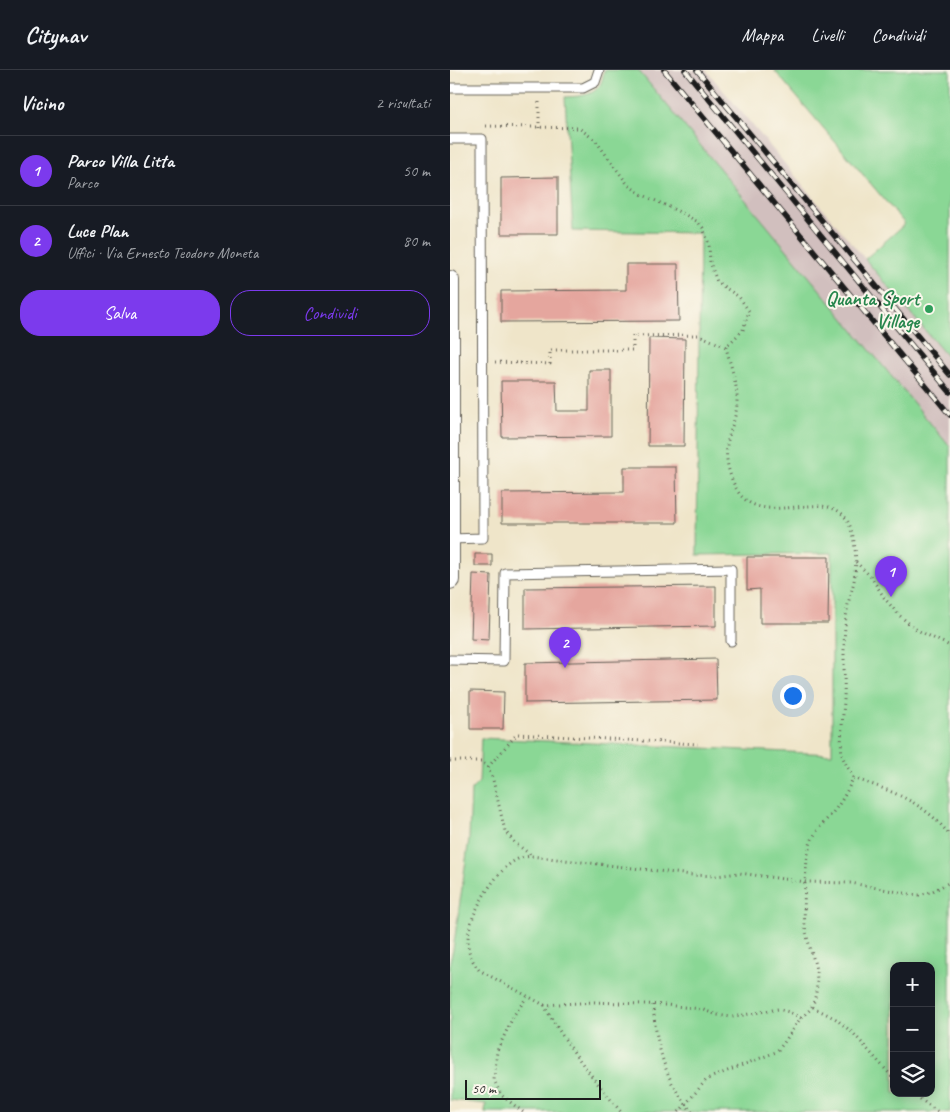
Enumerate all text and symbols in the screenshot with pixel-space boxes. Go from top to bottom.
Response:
text: Citynav [25,20,86,50]
text: Mappa [742,24,783,46]
text: Livelli [811,24,844,46]
text: Condividi [872,24,925,46]
text: Vicino [20,90,63,116]
text: 2 risultati [376,93,430,113]
text: Parco Villa Litta [67,149,174,173]
text: 1 [32,161,40,181]
text: 50 m [403,161,430,181]
text: Parco [67,173,98,193]
text: Luce Plan [67,219,128,243]
text: 2 [32,231,40,251]
text: 80 m [403,231,430,251]
text: Uffici · Via Ernesto Teodoro Moneta [67,243,258,263]
place label: Quanta Sport Village [826,286,921,334]
button: Salva [20,290,220,336]
button: Condividi [230,290,430,336]
marker: Quanta Sport Village [923,303,935,315]
pin: 1 [875,556,907,597]
pin: 2 [549,627,581,668]
your location [780,683,806,709]
map controls [890,962,935,1097]
button: + [890,962,935,1007]
button: − [890,1007,935,1052]
button: layers [890,1052,935,1097]
scale bar [465,1077,601,1100]
text: 50 m [472,1080,496,1097]

